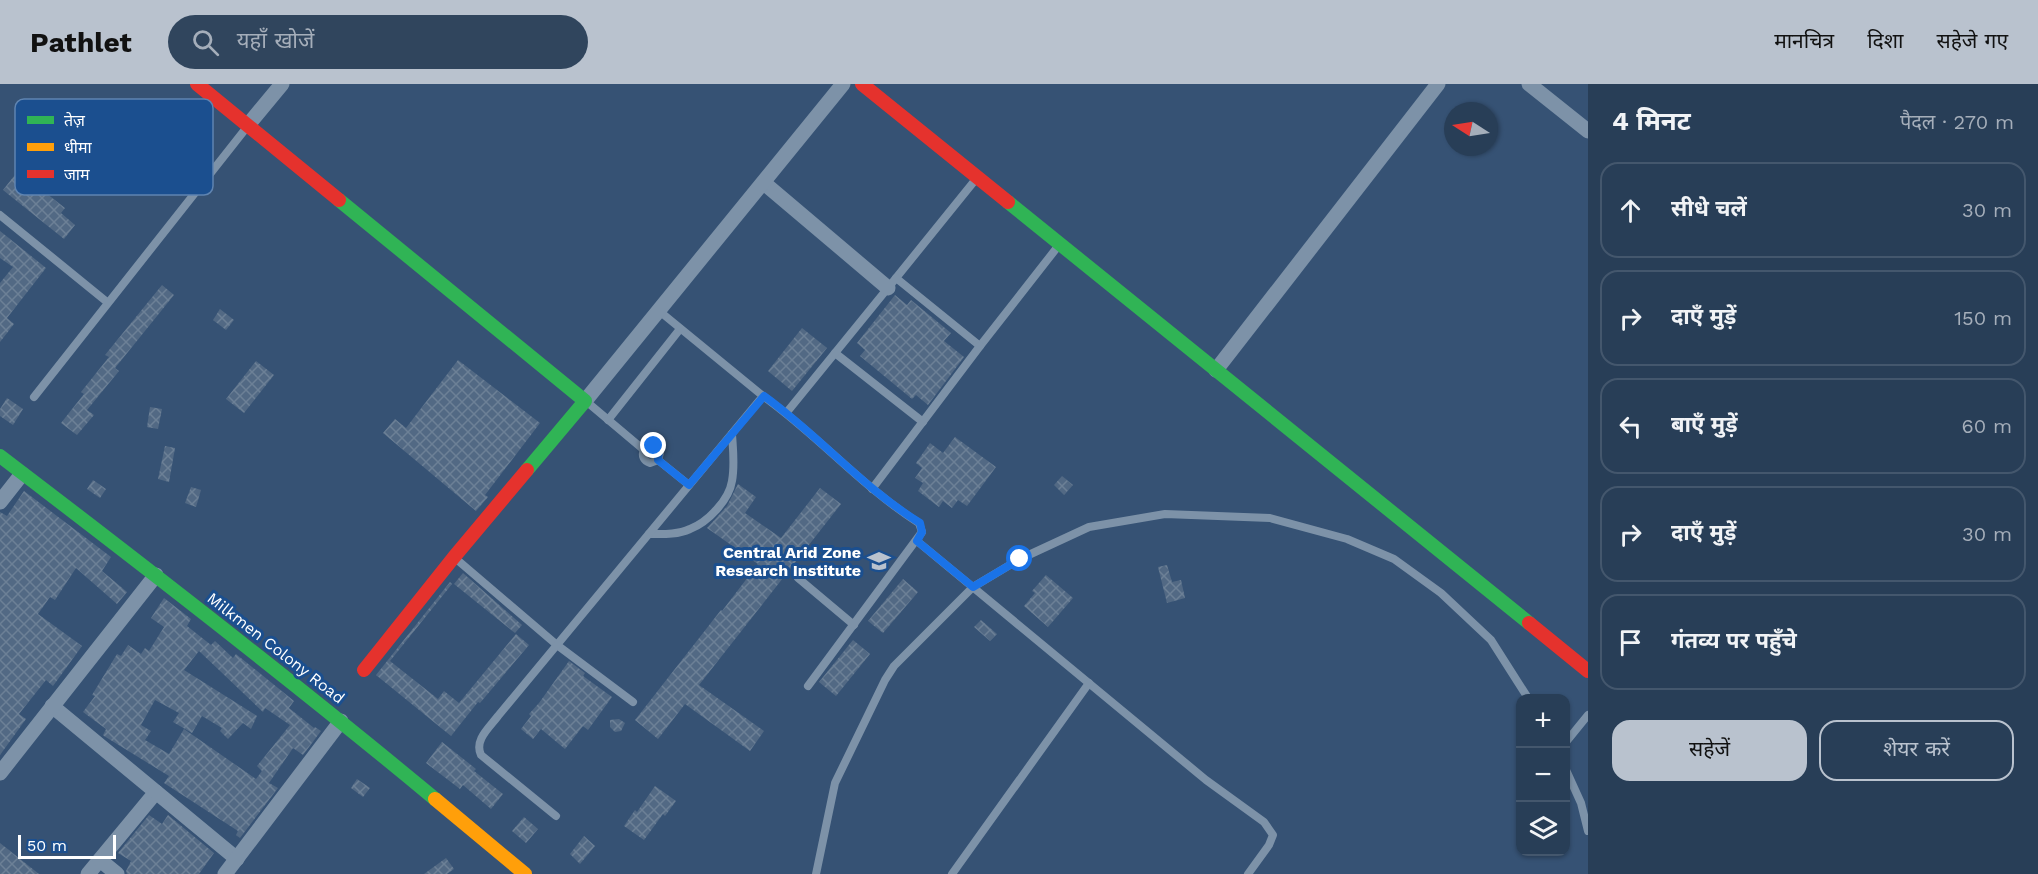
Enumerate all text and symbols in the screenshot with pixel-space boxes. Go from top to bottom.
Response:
search box [168,15,588,69]
text: Pathlet [30,26,132,59]
icon: search [189,26,222,59]
text: यहाँ खोजें [237,28,314,53]
text: मानचित्र [1774,28,1834,53]
text: दिशा [1867,28,1903,53]
text: सहेजे गए [1936,28,2008,53]
legend [15,99,213,195]
north arrow [1444,102,1498,156]
text: 4 मिनट [1612,106,1691,136]
text: पैदल · 270 m [1900,110,2014,134]
text: तेज़ [64,111,86,130]
text: धीमा [64,138,93,157]
text: जाम [64,165,90,184]
icon: ahead [1614,194,1647,227]
text: सीधे चलें [1671,196,1747,221]
text: 30 m [1962,198,2012,222]
icon: right [1614,302,1647,335]
text: दाएँ मुड़ें [1671,304,1736,329]
text: 150 m [1954,306,2012,330]
icon: left [1614,410,1647,443]
text: बाएँ मुड़ें [1671,412,1738,437]
text: 60 m [1962,414,2012,438]
route end [640,432,666,458]
icon: right [1614,518,1647,551]
text: दाएँ मुड़ें [1671,520,1736,545]
text: 30 m [1962,522,2012,546]
place label: Central Arid Zone Research Institute [715,543,861,580]
route start [1006,545,1032,571]
school or university icon: Central Arid Zone Research Institute [866,548,892,574]
street label: Milkmen Colony Road [204,589,348,707]
icon: arrive [1614,626,1647,659]
text: गंतव्य पर पहुँचे [1671,628,1797,653]
map controls [1516,694,1570,856]
button: + [1516,694,1570,748]
button: सहेजें [1612,720,1807,781]
button: शेयर करें [1819,720,2014,781]
button: − [1516,748,1570,802]
button: layers [1516,802,1570,856]
scale bar [18,832,116,860]
text: 50 m [27,836,67,855]

